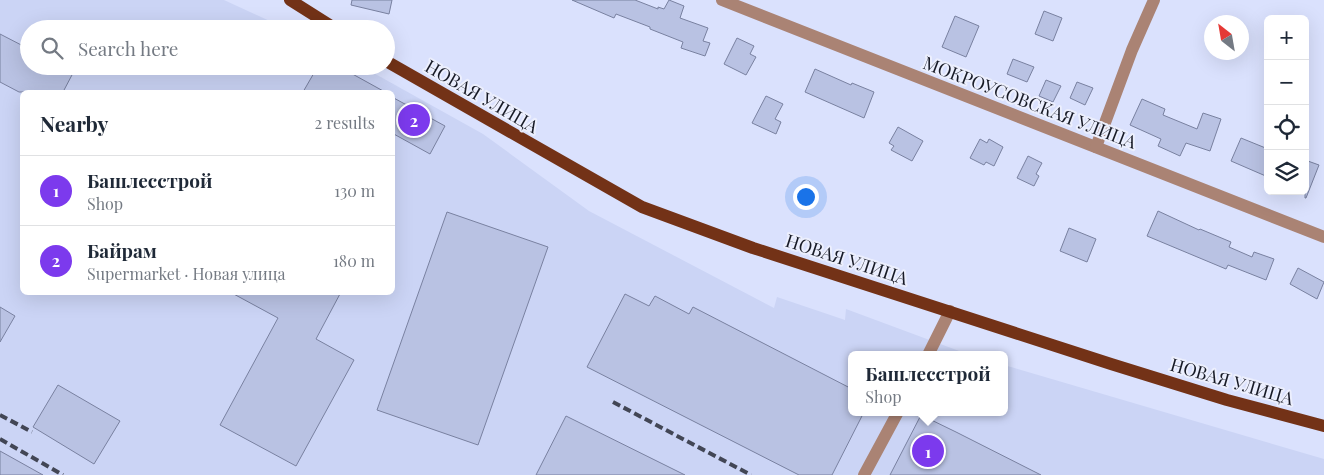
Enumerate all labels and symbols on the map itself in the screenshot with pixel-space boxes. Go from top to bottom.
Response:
north arrow [1204,15,1249,60]
street label: МОКРОУСОВСКАЯ УЛИЦА [920,50,1141,154]
street label: НОВАЯ УЛИЦА [421,54,544,139]
pin: 2 [398,101,430,139]
your location [793,184,819,210]
street label: НОВАЯ УЛИЦА [783,228,912,290]
street label: НОВАЯ УЛИЦА [1168,352,1297,410]
pin: 1 [912,432,944,470]

